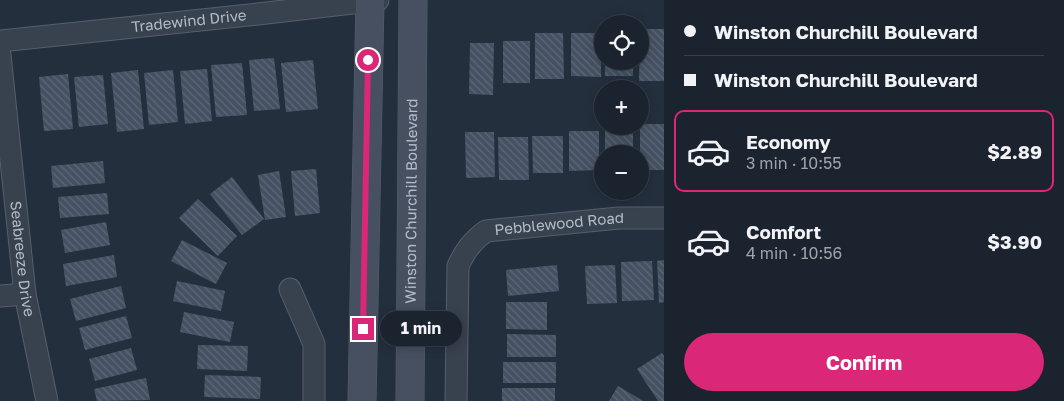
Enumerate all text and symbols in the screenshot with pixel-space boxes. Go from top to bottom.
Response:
street label: Tradewind Drive [130,5,248,35]
map controls [594,15,649,200]
button: locate [594,15,649,70]
text: Winston Churchill Boulevard [714,20,978,43]
route start [357,49,379,71]
text: Winston Churchill Boulevard [714,68,978,91]
button: + [594,80,649,135]
street label: Winston Churchill Boulevard [401,98,420,304]
icon: car [686,129,731,174]
text: Economy [746,130,831,153]
text: $2.89 [987,140,1042,163]
button: − [594,145,649,200]
text: 3 min · 10:55 [746,153,842,173]
street label: Seabreeze Drive [7,200,39,318]
street label: Pebblewood Road [494,208,624,238]
icon: car [686,219,731,264]
text: Comfort [746,220,821,243]
text: $3.90 [987,230,1042,253]
text: 4 min · 10:56 [746,243,842,263]
callout: 1 min [380,312,463,346]
route end [352,318,374,340]
text: 1 min [401,318,441,338]
button: Confirm [684,333,1044,391]

